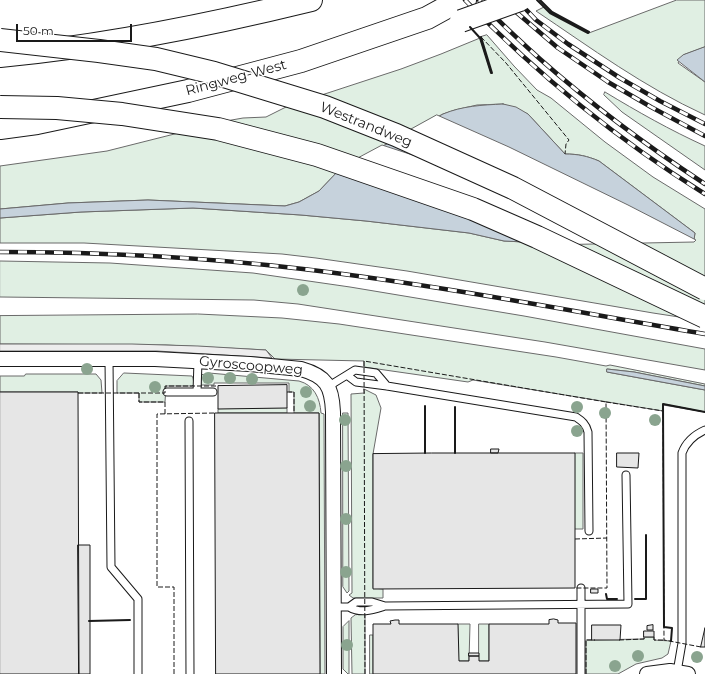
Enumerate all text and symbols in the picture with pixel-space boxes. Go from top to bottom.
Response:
scale bar [18,16,134,42]
text: 50 m [23,23,54,38]
street label: Ringweg-West [184,56,288,100]
street label: Westrandweg [317,99,415,151]
street label: Gyroscoopweg [198,353,304,379]

